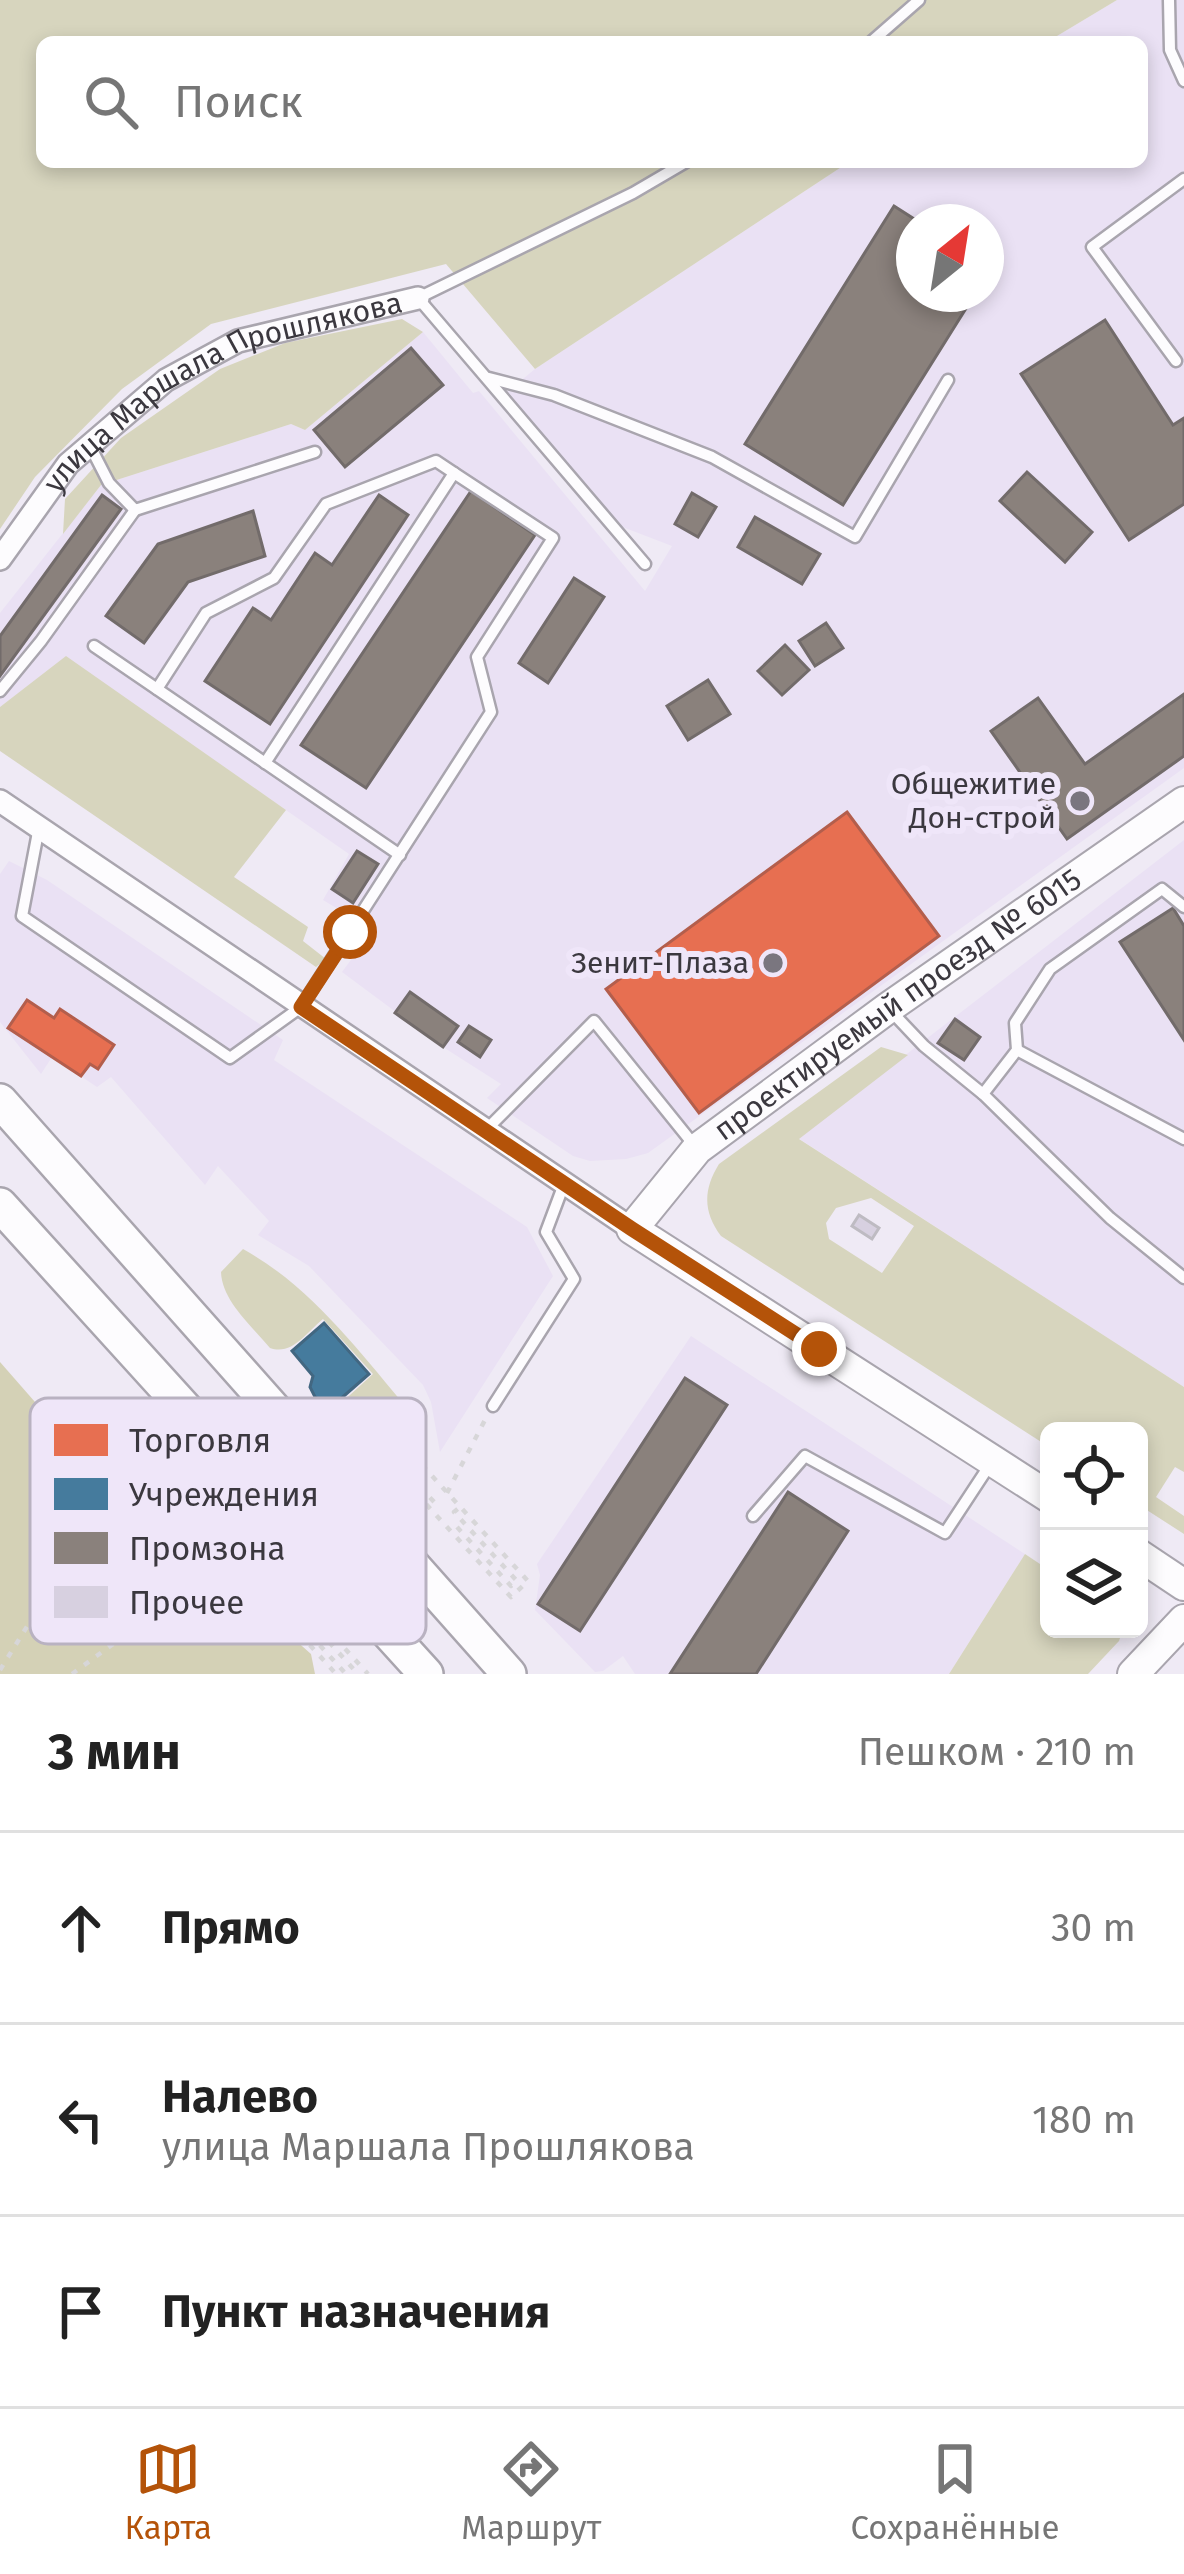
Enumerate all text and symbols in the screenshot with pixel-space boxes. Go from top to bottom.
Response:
search box [36,36,1148,168]
icon: search [78,69,144,135]
text: Поиск [174,75,303,129]
north arrow [896,204,1004,312]
street label: улица Маршала Прошлякова [35,284,406,500]
place label: Общежитие Дон-строй [891,766,1056,836]
marker: Общежитие Дон-строй [1067,788,1093,814]
street label: проектируемый проезд № 6015 [707,861,1088,1148]
route start [323,905,377,959]
place label: Зенит-Плаза [571,945,749,981]
marker: Зенит-Плаза [760,950,786,976]
route end [792,1322,846,1376]
legend [30,1398,426,1644]
text: Торговля [129,1421,271,1461]
map controls [1040,1422,1148,1638]
button: locate [1040,1422,1148,1530]
text: Учреждения [129,1475,319,1515]
text: Промзона [129,1529,285,1569]
button: layers [1040,1530,1148,1638]
text: Прочее [129,1583,244,1623]
text: 3 мин [48,1721,181,1783]
text: Пешком · 210 m [858,1729,1136,1775]
icon: ahead [48,1895,114,1961]
text: Прямо [162,1901,300,1955]
text: 30 m [1051,1905,1136,1951]
text: Налево [162,2070,318,2124]
icon: left [48,2087,114,2153]
text: 180 m [1032,2097,1136,2143]
text: улица Маршала Прошлякова [162,2124,695,2170]
icon: arrive [48,2279,114,2345]
text: Пункт назначения [162,2285,550,2339]
tab: Карта [125,2436,212,2548]
tab: Маршрут [461,2436,601,2548]
tab: Сохранённые [850,2436,1059,2548]

